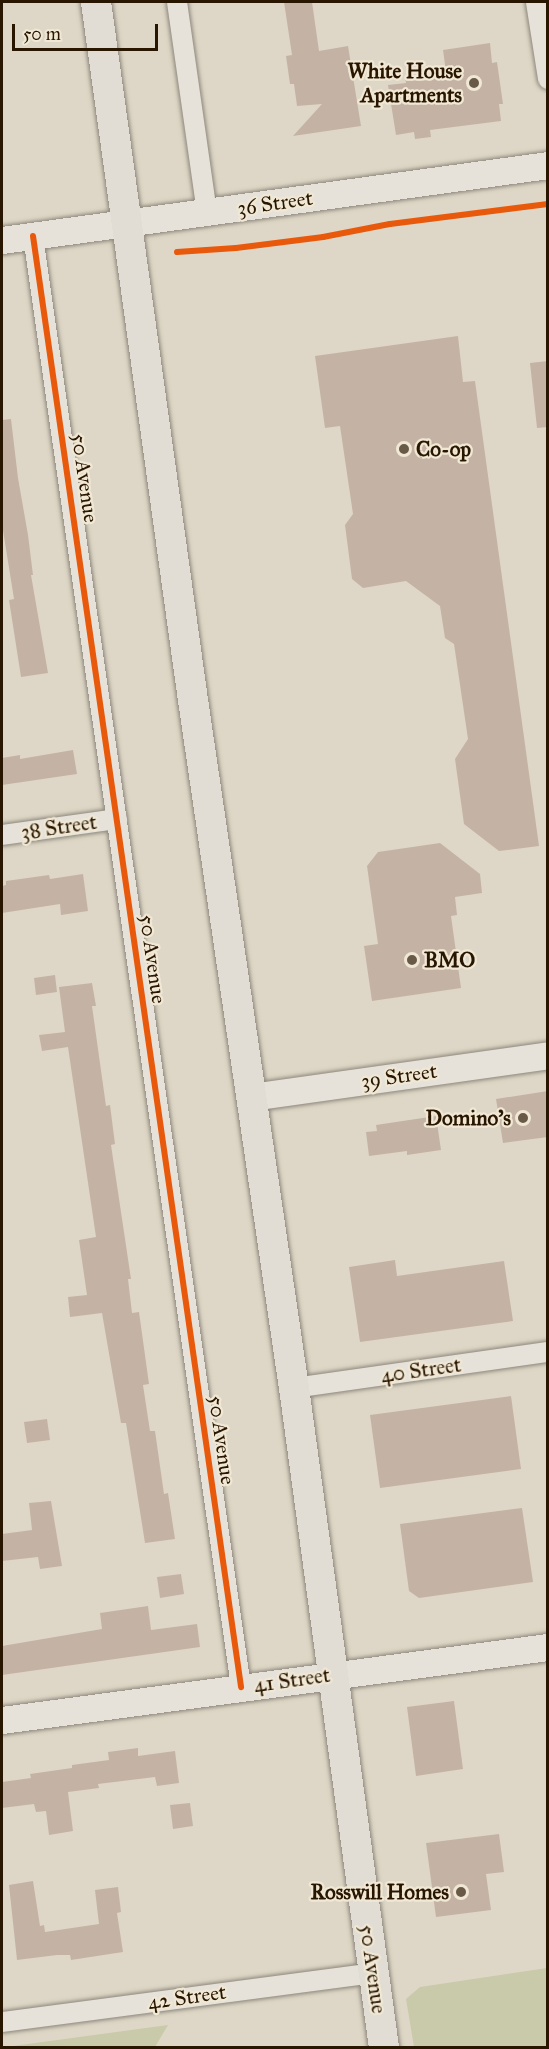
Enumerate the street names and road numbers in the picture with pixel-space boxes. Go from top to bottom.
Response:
street label: 36 Street [236,185,314,221]
street label: 50 Avenue [66,432,104,524]
street label: 38 Street [19,809,99,845]
street label: 50 Avenue [134,913,172,1005]
street label: 39 Street [359,1058,439,1094]
street label: 40 Street [379,1352,463,1388]
street label: 50 Avenue [203,1394,241,1486]
street label: 41 Street [252,1662,332,1698]
street label: 50 Avenue [354,1923,392,2015]
street label: 42 Street [146,1979,228,2015]

